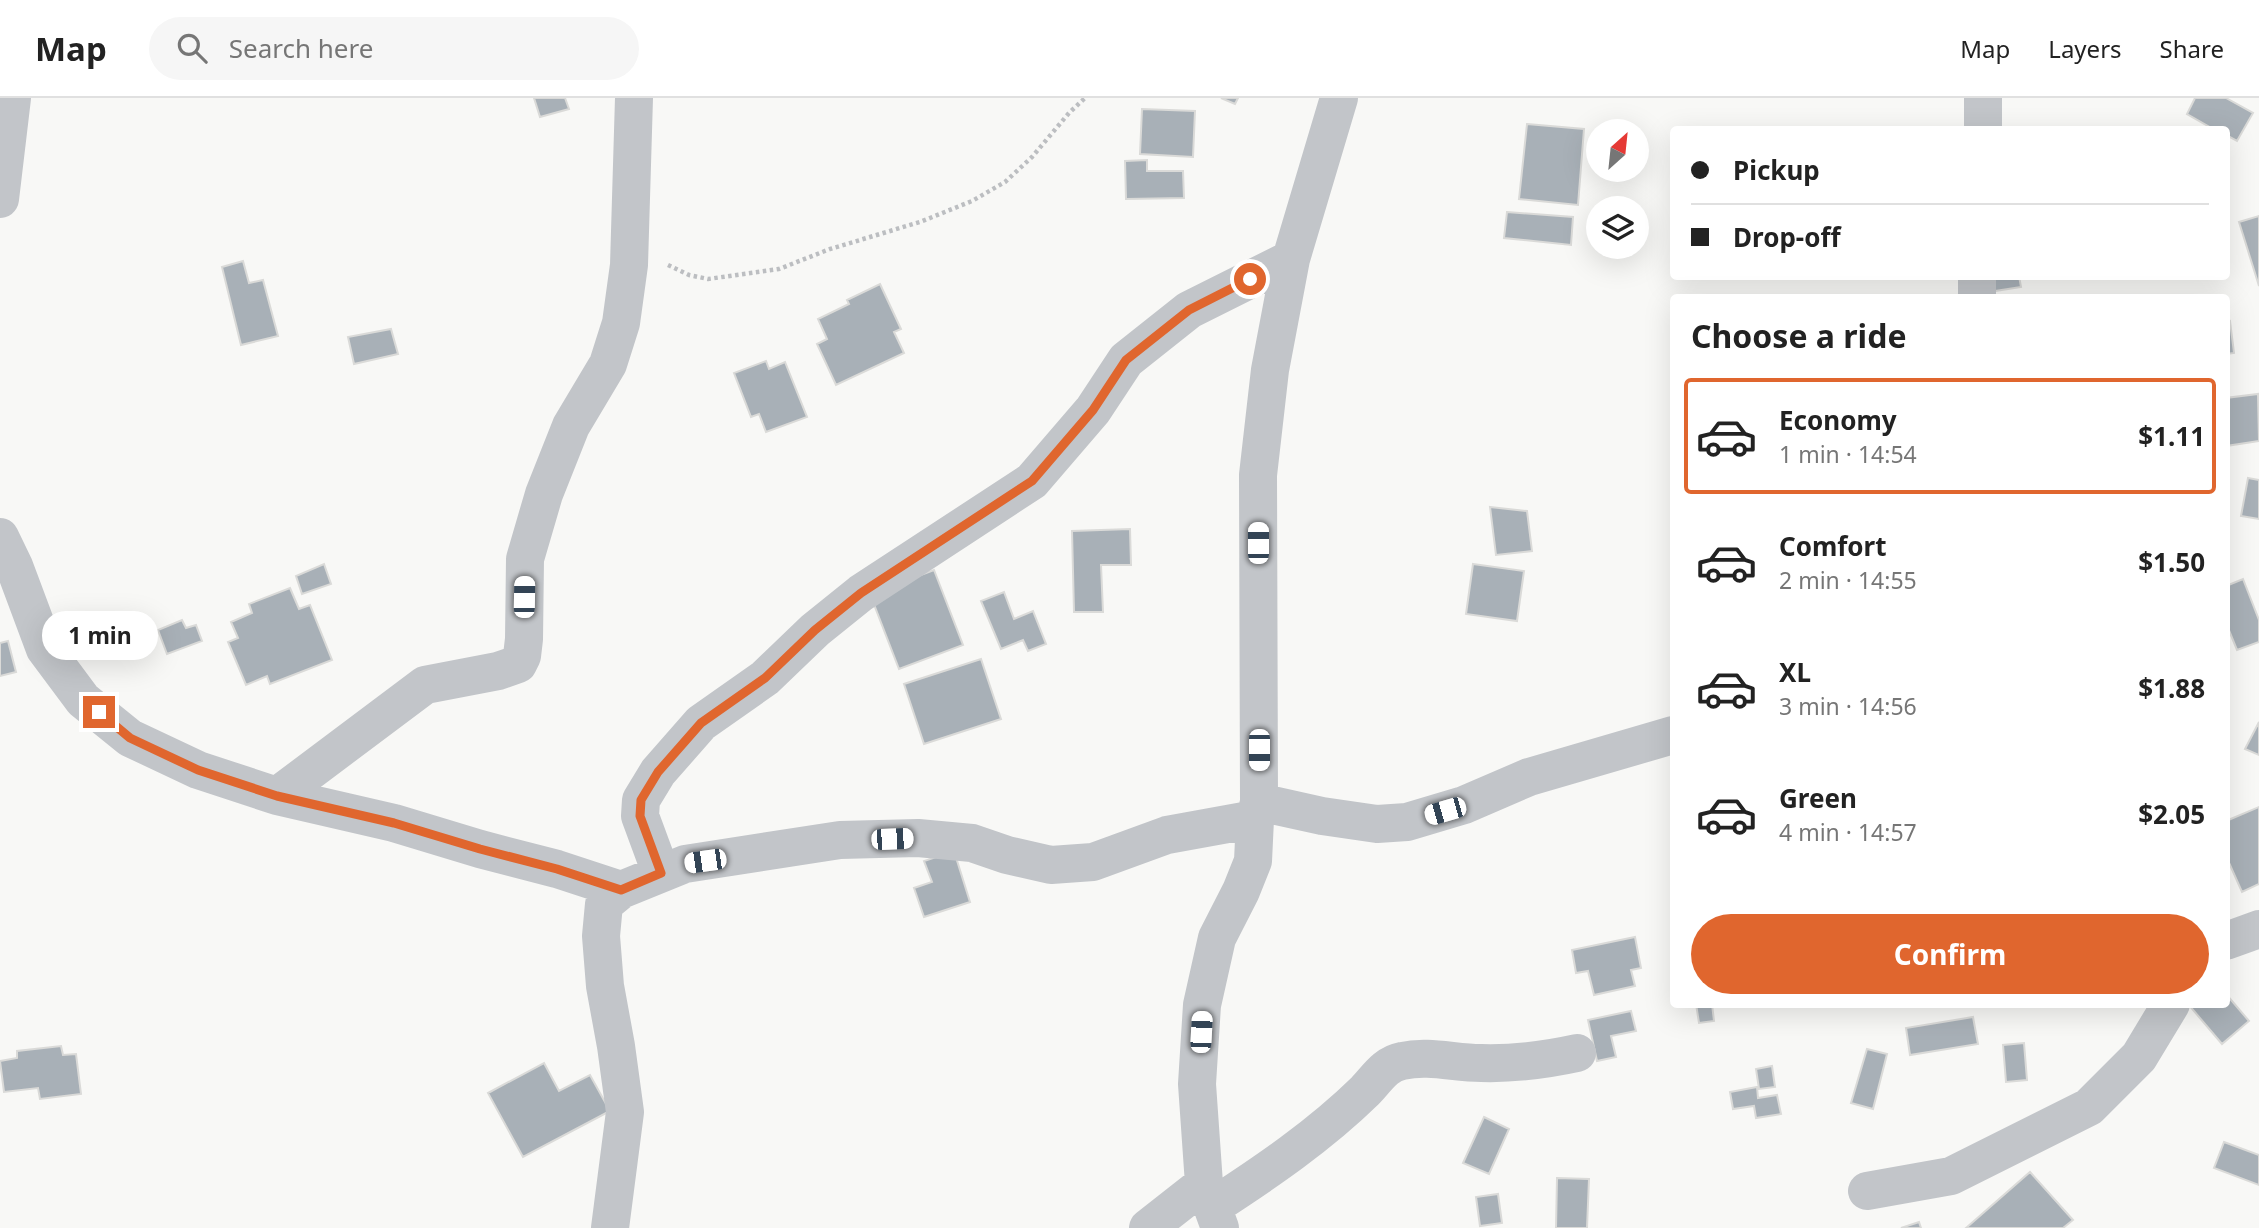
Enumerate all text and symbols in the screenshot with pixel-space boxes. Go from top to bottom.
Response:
search box [149,17,639,80]
text: Map [35,26,107,71]
icon: search [173,29,211,67]
text: Search here [229,30,373,66]
text: Map [1960,32,2010,65]
text: Layers [2048,32,2122,65]
text: Share [2160,32,2224,65]
north arrow [1586,119,1648,182]
map controls [1586,119,1649,259]
text: Pickup [1733,152,1820,188]
button: layers [1586,196,1649,259]
text: Drop-off [1733,219,1840,255]
route start [1234,263,1266,295]
text: Choose a ride [1691,314,1907,357]
text: Economy [1779,402,1897,438]
icon: car [1695,405,1758,468]
text: $1.11 [2138,418,2205,454]
text: 1 min · 14:54 [1779,438,1917,470]
car [1248,522,1269,564]
text: Comfort [1779,528,1887,564]
icon: car [1695,531,1758,594]
text: $1.50 [2138,544,2205,580]
text: 2 min · 14:55 [1779,564,1917,596]
car [514,576,535,618]
callout: 1 min [41,610,157,660]
text: 1 min [68,619,132,651]
text: XL [1779,654,1811,690]
icon: car [1695,657,1758,720]
text: $1.88 [2138,670,2205,706]
text: 3 min · 14:56 [1779,690,1917,722]
route end [83,696,115,728]
car [1249,729,1270,771]
text: Green [1779,780,1857,816]
icon: car [1695,783,1758,846]
car [1422,795,1469,827]
text: $2.05 [2138,796,2205,832]
text: 4 min · 14:57 [1779,816,1917,848]
car [871,828,914,850]
car [683,848,728,874]
button: Confirm [1691,914,2209,994]
car [1190,1010,1213,1054]

